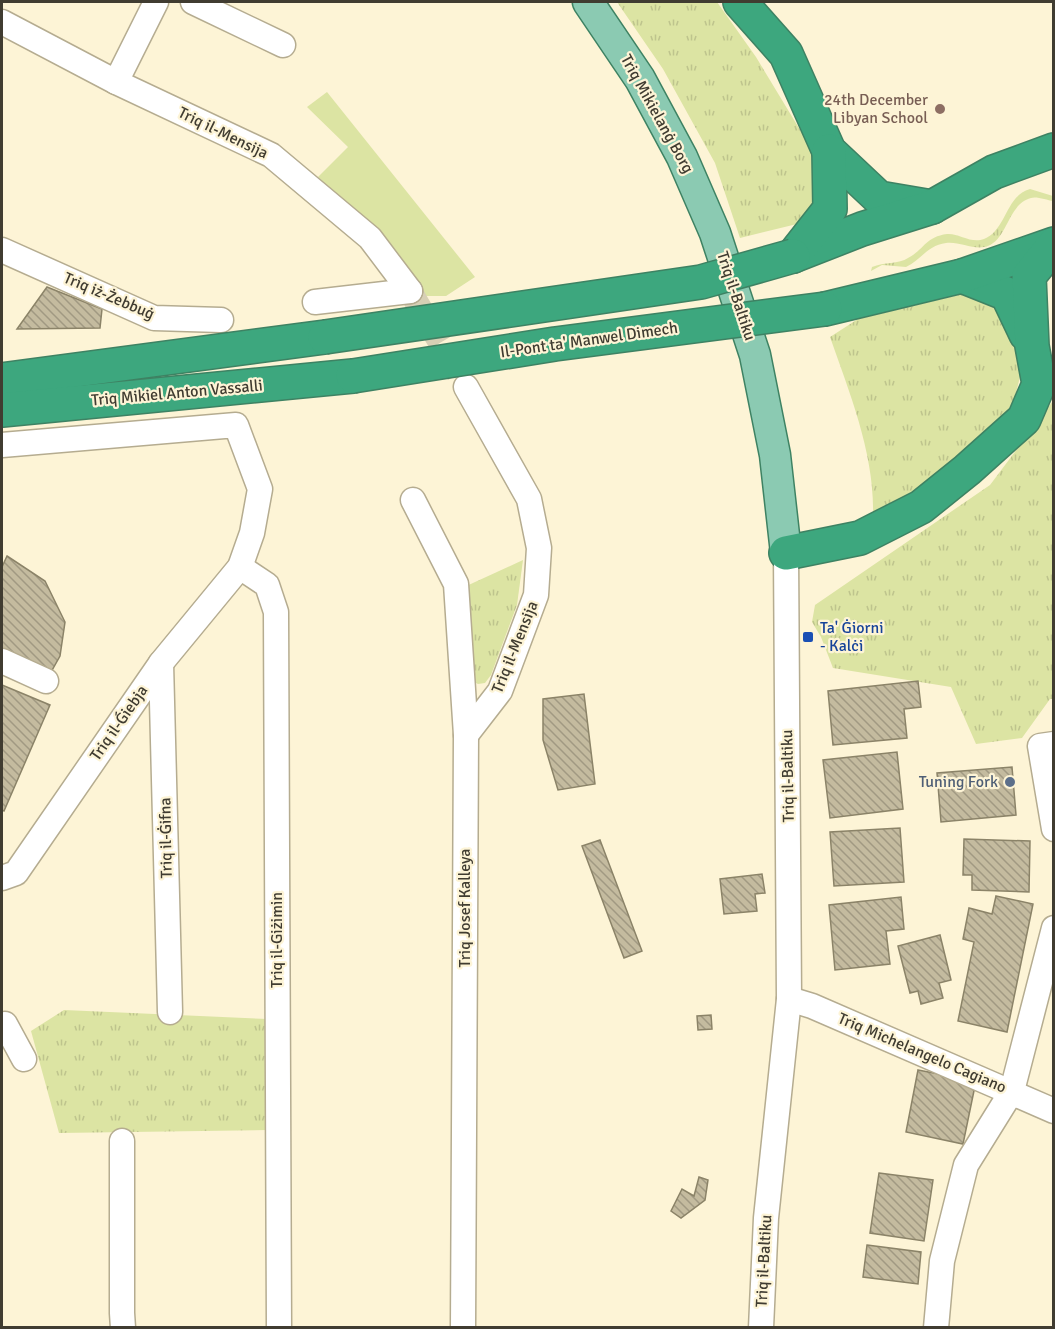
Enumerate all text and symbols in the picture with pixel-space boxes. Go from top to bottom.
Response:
street label: Triq Mikielanġ Borg [616,51,698,177]
place label: 24th December Libyan School [824,90,928,128]
marker: 24th December Libyan School [933,102,947,116]
street label: Triq il-Mensija [175,103,271,163]
street label: Triq il-Baltiku [712,249,760,343]
street label: Triq iż-Żebbuġ [61,268,157,324]
street label: Il-Pont ta' Manwel Dimech [499,318,679,362]
street label: Triq Mikiel Anton Vassalli [90,376,264,410]
street label: Triq il-Mensija [487,598,543,696]
place label: Ta' Ġiorni - Kalċi [820,618,884,656]
marker: Ta' Ġiorni - Kalċi [801,630,815,644]
street label: Triq il-Ǵiebja [86,681,152,765]
street label: Triq il-Baltiku [777,729,799,823]
place label: Tuning Fork [919,772,998,792]
marker: Tuning Fork [1003,775,1017,789]
street label: Triq il-Ġifna [155,797,177,879]
street label: Triq Josef Kalleya [455,849,475,967]
street label: Triq il-Giżimin [267,892,287,988]
street label: Triq Michelangelo Cagiano [835,1008,1009,1098]
street label: Triq il-Baltiku [752,1214,776,1308]

